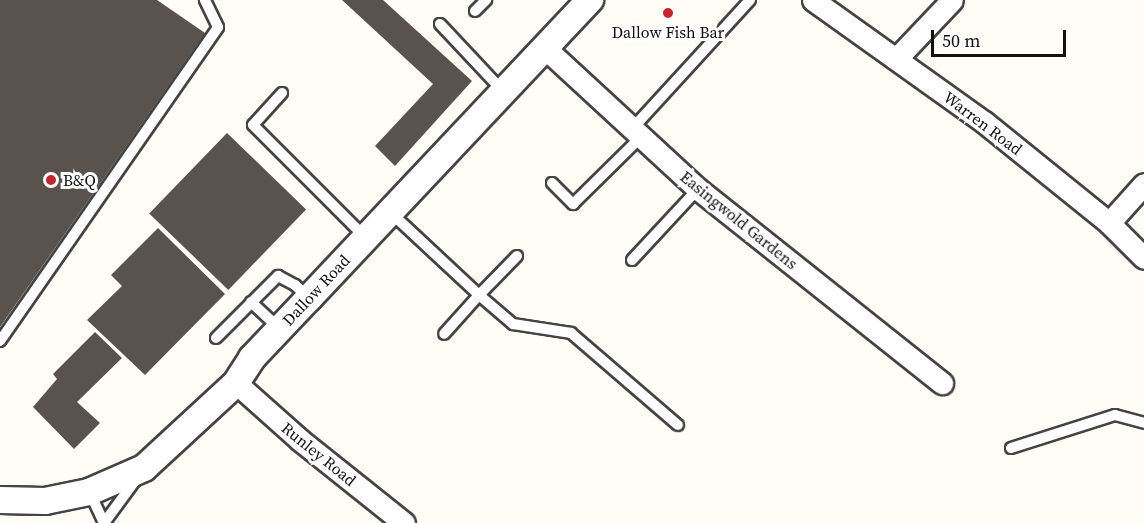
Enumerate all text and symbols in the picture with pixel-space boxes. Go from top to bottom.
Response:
marker: Dallow Fish Bar [661,6,675,20]
scale bar [934,18,1069,56]
place label: Dallow Fish Bar [612,22,724,42]
text: 50 m [942,28,980,53]
street label: Warren Road [940,87,1026,159]
street label: Easingwold Gardens [677,167,801,273]
place label: B&Q [63,170,96,190]
marker: B&Q [44,173,58,187]
street label: Dallow Road [278,251,354,329]
street label: Runley Road [278,418,360,490]

